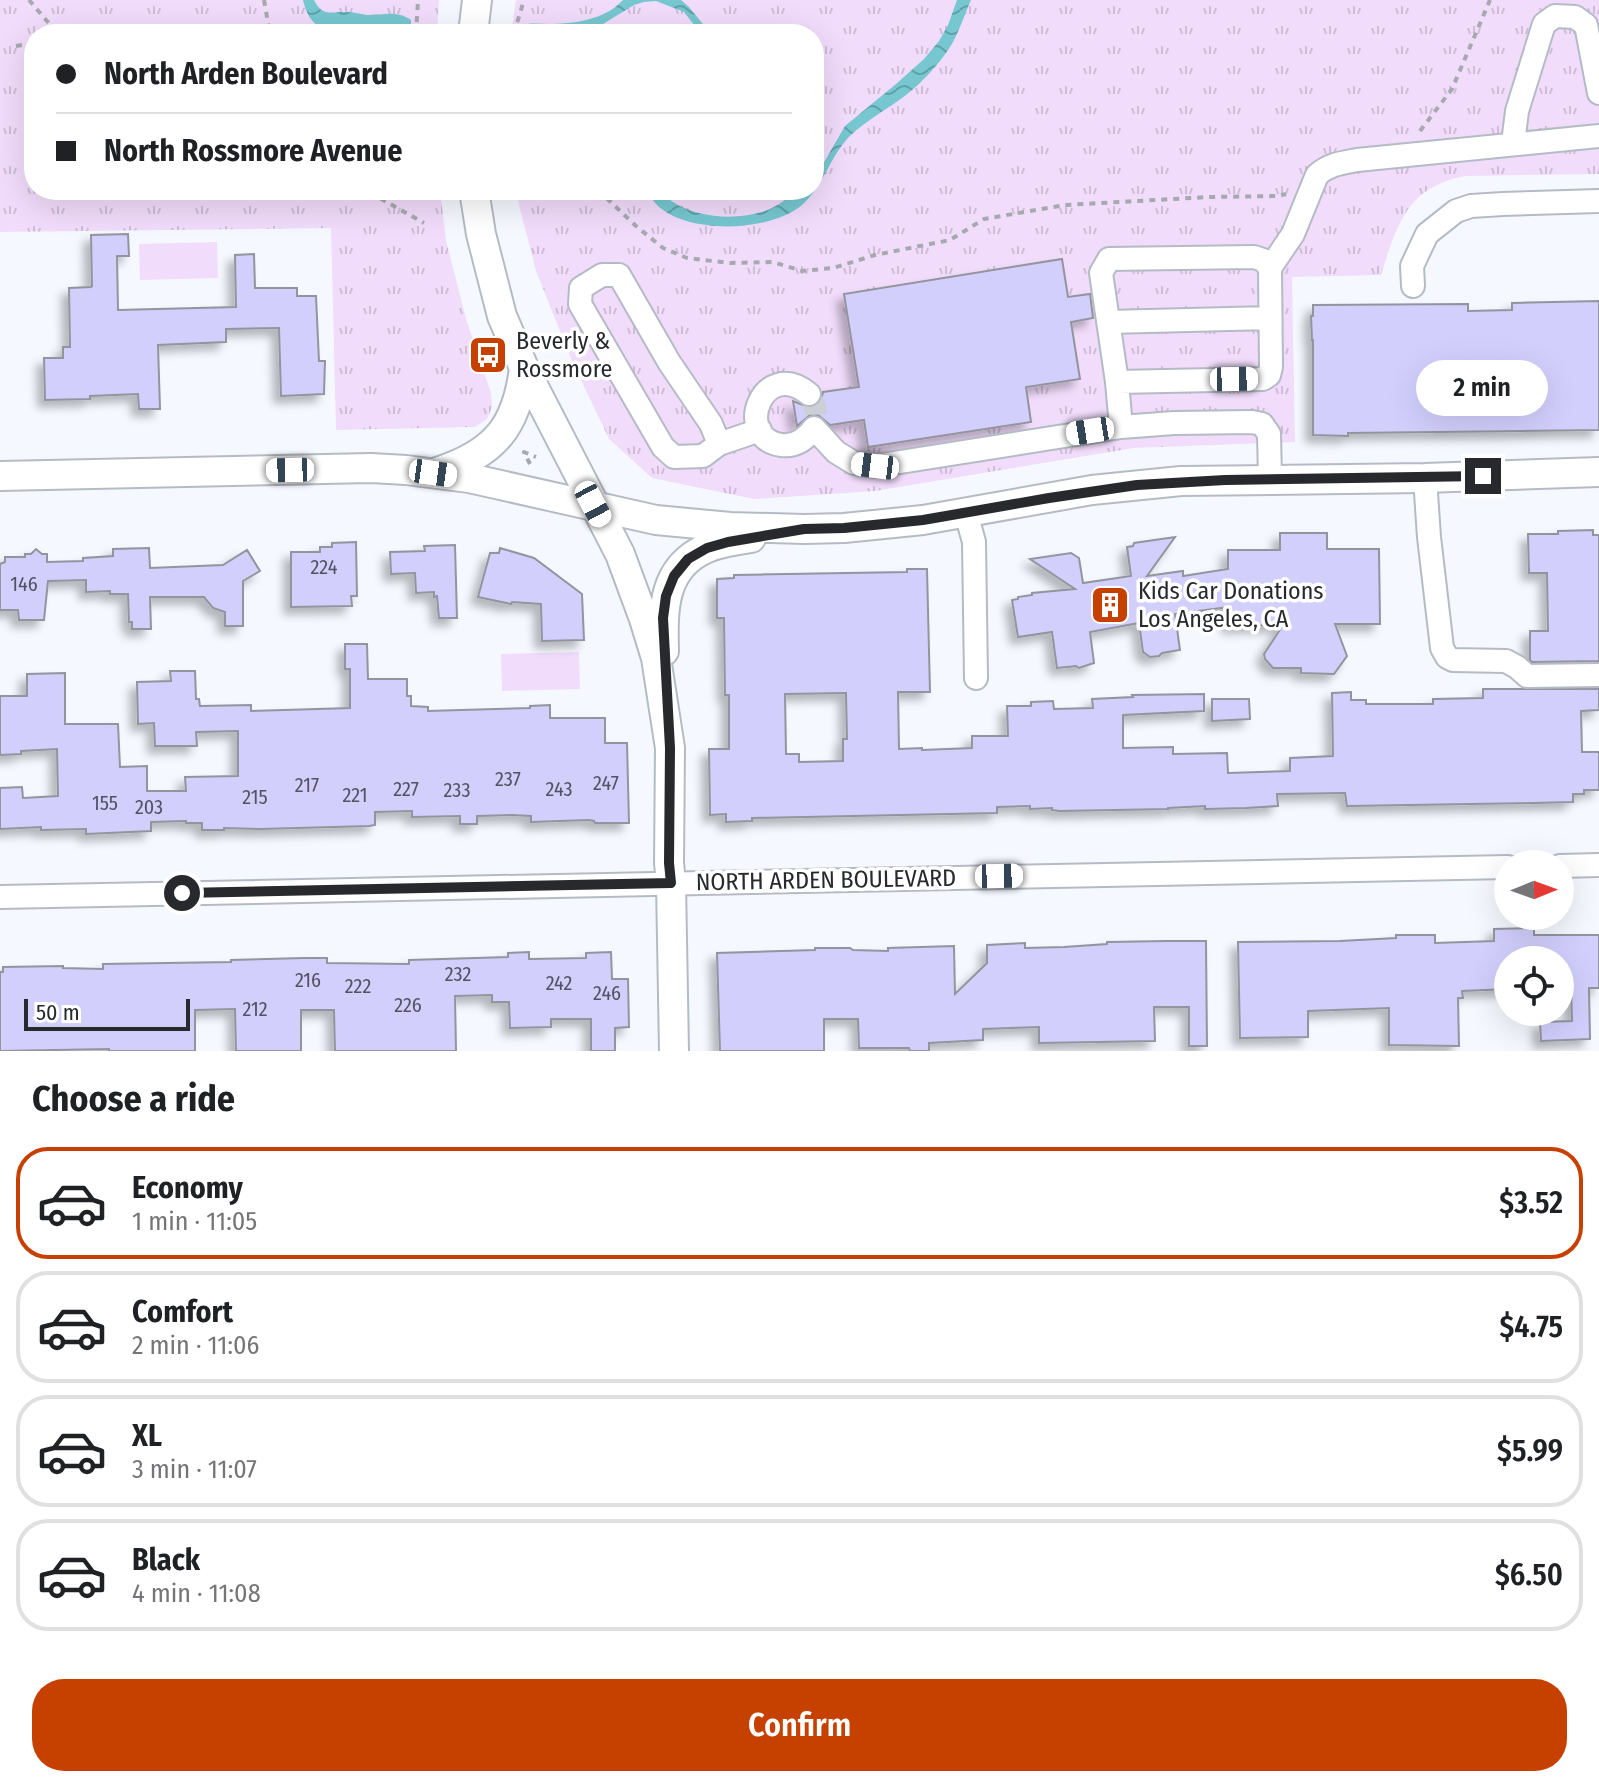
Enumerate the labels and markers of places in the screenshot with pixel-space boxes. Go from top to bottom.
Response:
place label: Beverly & Rossmore [516,327,612,383]
bus stop icon: Beverly & Rossmore [467,334,509,376]
place label: Kids Car Donations Los Angeles, CA [1138,577,1324,633]
building icon: Kids Car Donations Los Angeles, CA [1089,584,1131,626]

